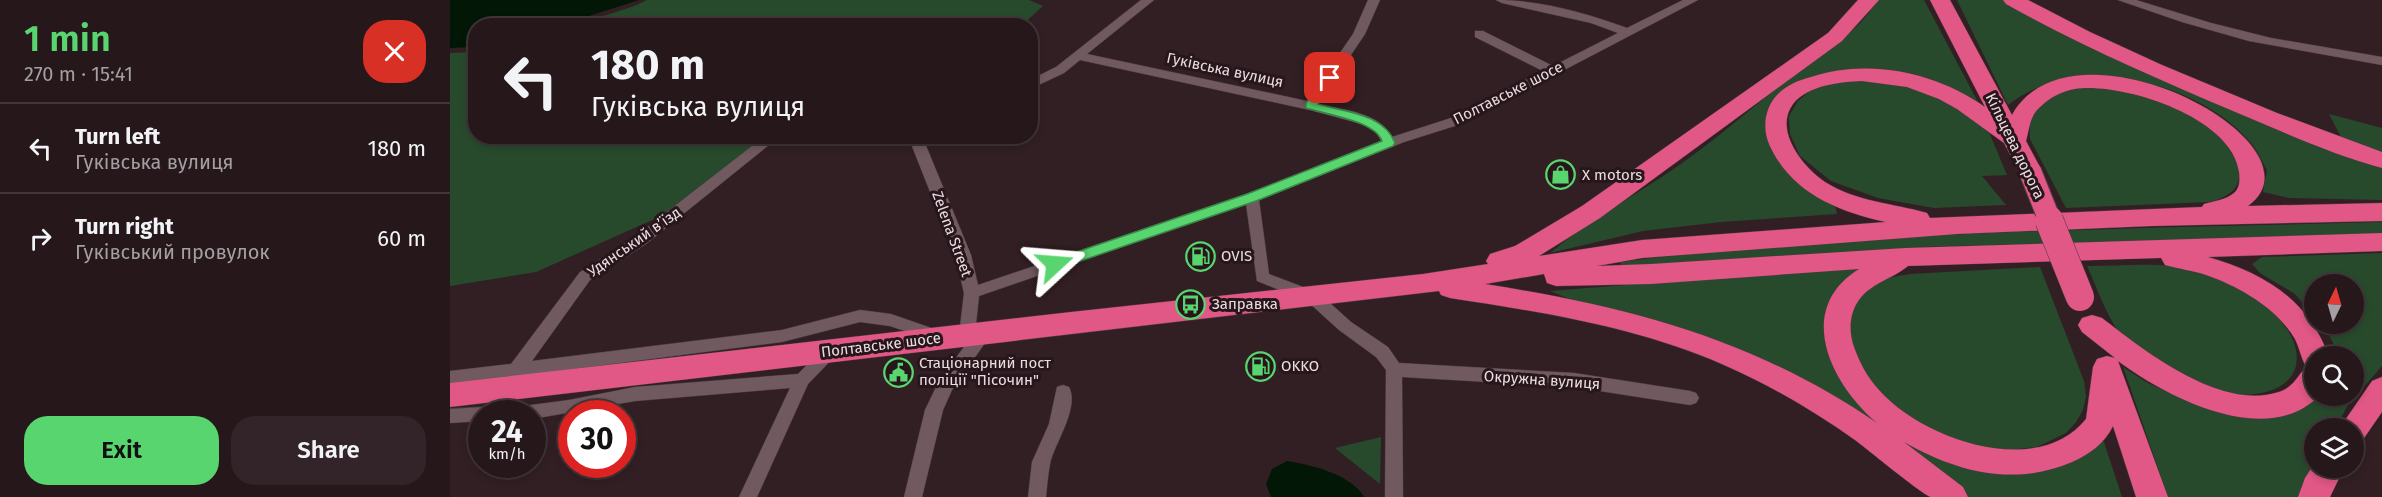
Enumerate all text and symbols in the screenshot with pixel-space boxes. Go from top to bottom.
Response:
text: 1 min [24,17,111,61]
button: close [363,20,426,83]
text: 180 m [591,40,705,90]
icon: left [492,42,570,120]
street label: Гуківська вулиця [1165,49,1285,91]
pin [1304,52,1355,103]
street label: Полтавське шосе [1450,58,1566,128]
icon: arrive [1313,61,1346,94]
text: 270 m · 15:41 [24,62,133,86]
street label: Кільцева дорога [1982,90,2048,202]
text: Гуківська вулиця [591,91,805,123]
text: Turn left [75,123,160,150]
icon: left [24,132,57,165]
text: 180 m [367,135,426,162]
text: Гуківська вулиця [75,150,234,174]
shop icon: Х motors [1545,159,1577,191]
place label: Х motors [1582,166,1642,184]
street label: Zelena Street [928,189,976,280]
street label: Удянський в’їзд [584,203,684,281]
text: Turn right [75,213,174,240]
icon: right [24,222,57,255]
text: 60 m [377,225,426,252]
position arrow [1023,232,1087,296]
text: Гуківський провулок [75,240,270,264]
fuel station icon: OVIS [1184,240,1216,272]
place label: OVIS [1221,247,1252,265]
north arrow [2304,274,2364,334]
map controls [2304,274,2364,478]
bus stop icon: Заправка [1175,288,1207,320]
place label: Заправка [1212,295,1278,313]
street label: Полтавське шосе [820,329,942,361]
button: search [2304,346,2364,406]
fuel station icon: OKKO [1244,350,1276,382]
place label: Стаціонарний пост поліції "Пісочин" [919,354,1051,389]
public building icon: Стаціонарний пост поліції "Пісочин" [882,356,914,388]
place label: OKKO [1281,357,1319,375]
street label: Окружна вулиця [1483,367,1601,393]
speed limit sign: 30 [558,400,636,478]
text: 24 [491,414,523,450]
button: Exit [24,416,219,485]
button: Share [231,416,426,485]
button: layers [2304,418,2364,478]
text: km/h [488,445,526,463]

